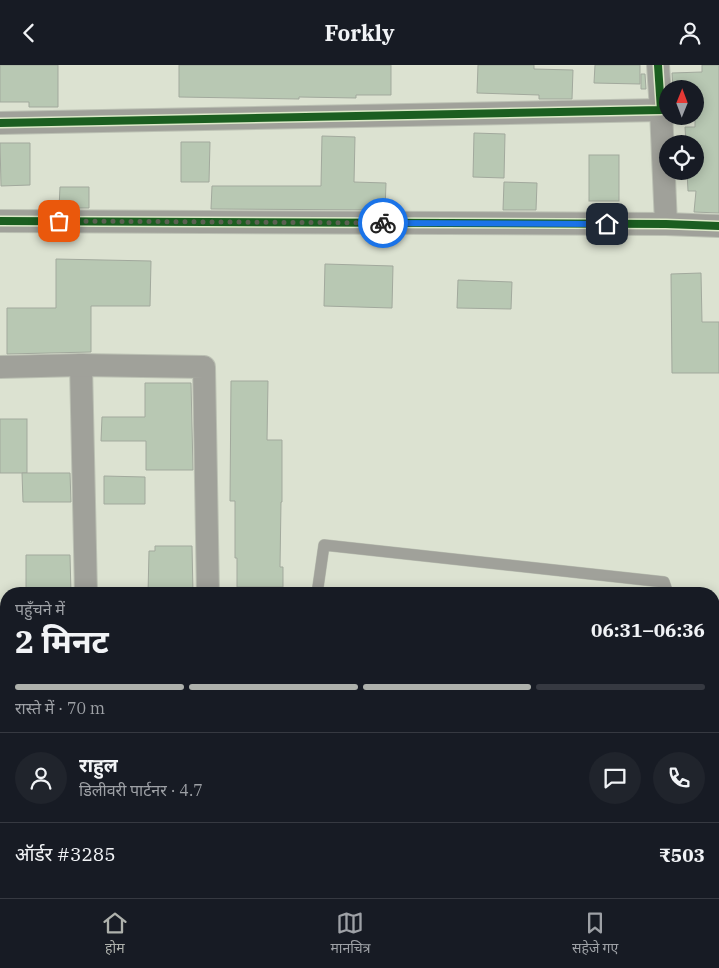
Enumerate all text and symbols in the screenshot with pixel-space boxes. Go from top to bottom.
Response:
text: Forkly [324,18,395,47]
icon: back [15,19,43,47]
icon: person [676,19,704,47]
north arrow [659,80,704,125]
map controls [659,80,704,180]
button: locate [659,135,704,180]
courier [358,198,408,248]
pin [38,200,80,242]
pin [586,203,628,245]
icon: bag [45,207,73,235]
icon: bike [369,209,397,237]
icon: home [593,210,621,238]
text: पहुँचने में [15,599,65,619]
text: 06:31–06:36 [591,618,705,642]
text: 2 मिनट [15,620,109,662]
text: रास्ते में · 70 m [15,698,105,718]
button: person [15,752,67,804]
button: chat [589,752,641,804]
button: phone [653,752,705,804]
text: राहुल [79,753,118,777]
text: डिलीवरी पार्टनर · 4.7 [79,780,203,800]
text: ऑर्डर #3285 [15,842,116,866]
text: ₹503 [659,843,705,867]
tab: होम [101,909,129,959]
tab: मानचित्र [330,909,370,959]
tab: सहेजे गए [572,909,618,959]

